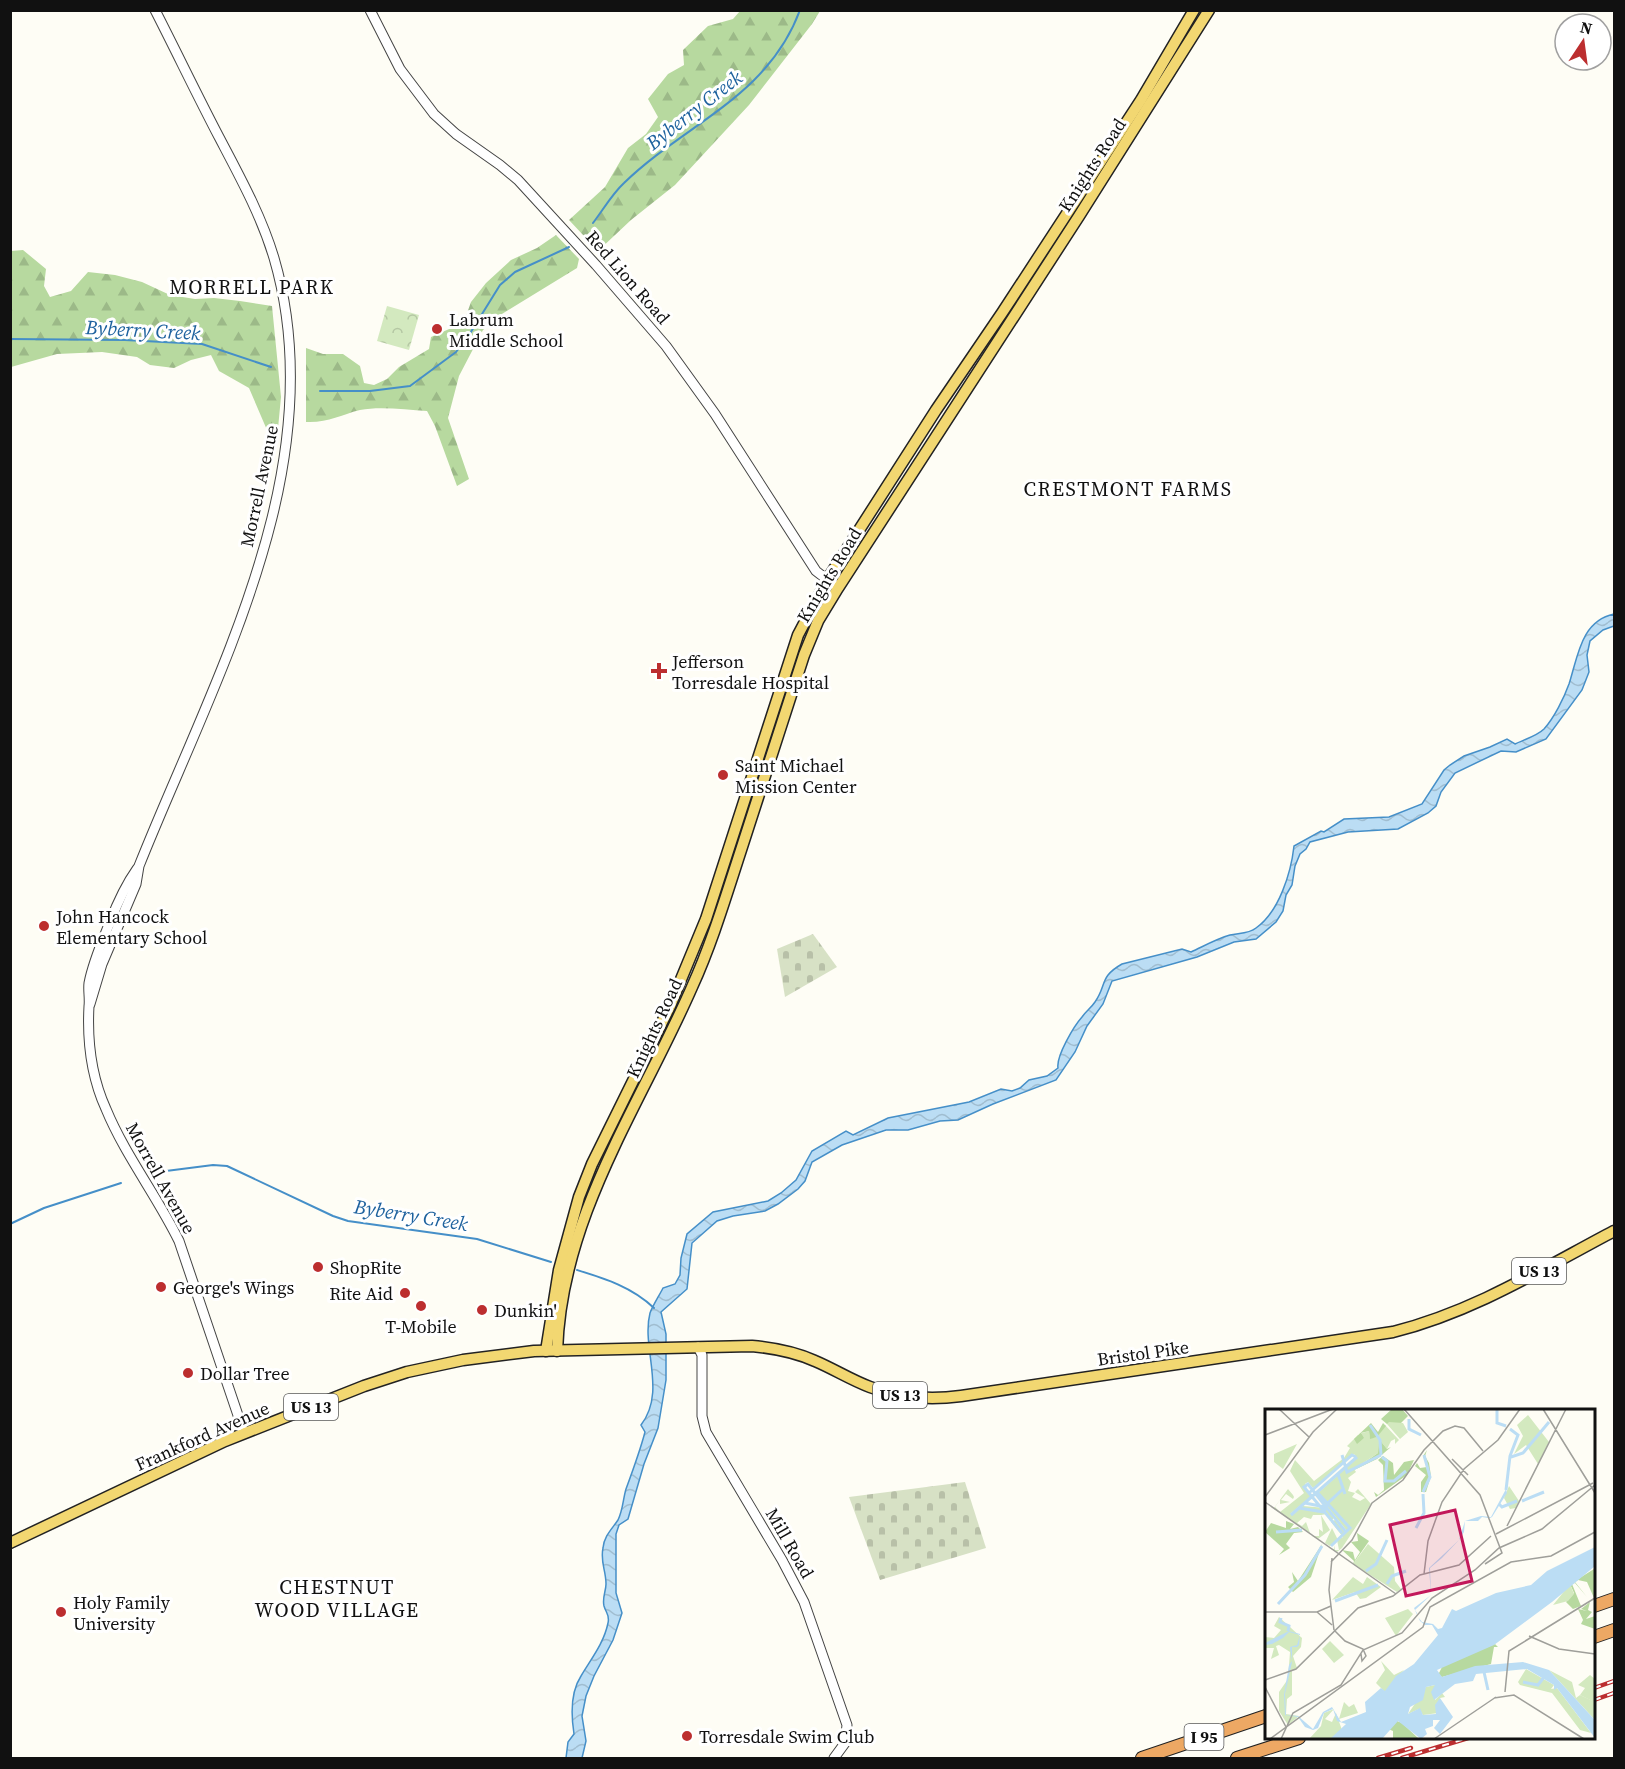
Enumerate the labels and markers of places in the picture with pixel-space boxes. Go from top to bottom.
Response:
place label: Labrum Middle School [449,307,563,353]
marker: Labrum Middle School [430,322,444,336]
place label: Jefferson Torresdale Hospital [671,649,829,695]
marker: Jefferson Torresdale Hospital [650,662,668,680]
place label: Saint Michael Mission Center [735,753,857,799]
marker: Saint Michael Mission Center [716,768,730,782]
place label: John Hancock Elementary School [55,904,207,950]
marker: John Hancock Elementary School [37,919,51,933]
place label: ShopRite [330,1255,402,1280]
marker: ShopRite [311,1260,325,1274]
place label: George's Wings [173,1275,294,1300]
marker: George's Wings [154,1280,168,1294]
place label: Rite Aid [329,1281,393,1306]
marker: Rite Aid [398,1286,412,1300]
place label: Dunkin' [494,1298,557,1323]
marker: T-Mobile [414,1299,428,1313]
marker: Dunkin' [475,1303,489,1317]
place label: T-Mobile [385,1314,457,1339]
place label: Dollar Tree [200,1361,290,1386]
marker: Dollar Tree [181,1366,195,1380]
place label: Holy Family University [73,1590,171,1636]
marker: Holy Family University [54,1605,68,1619]
place label: Torresdale Swim Club [699,1724,874,1749]
marker: Torresdale Swim Club [680,1729,694,1743]

